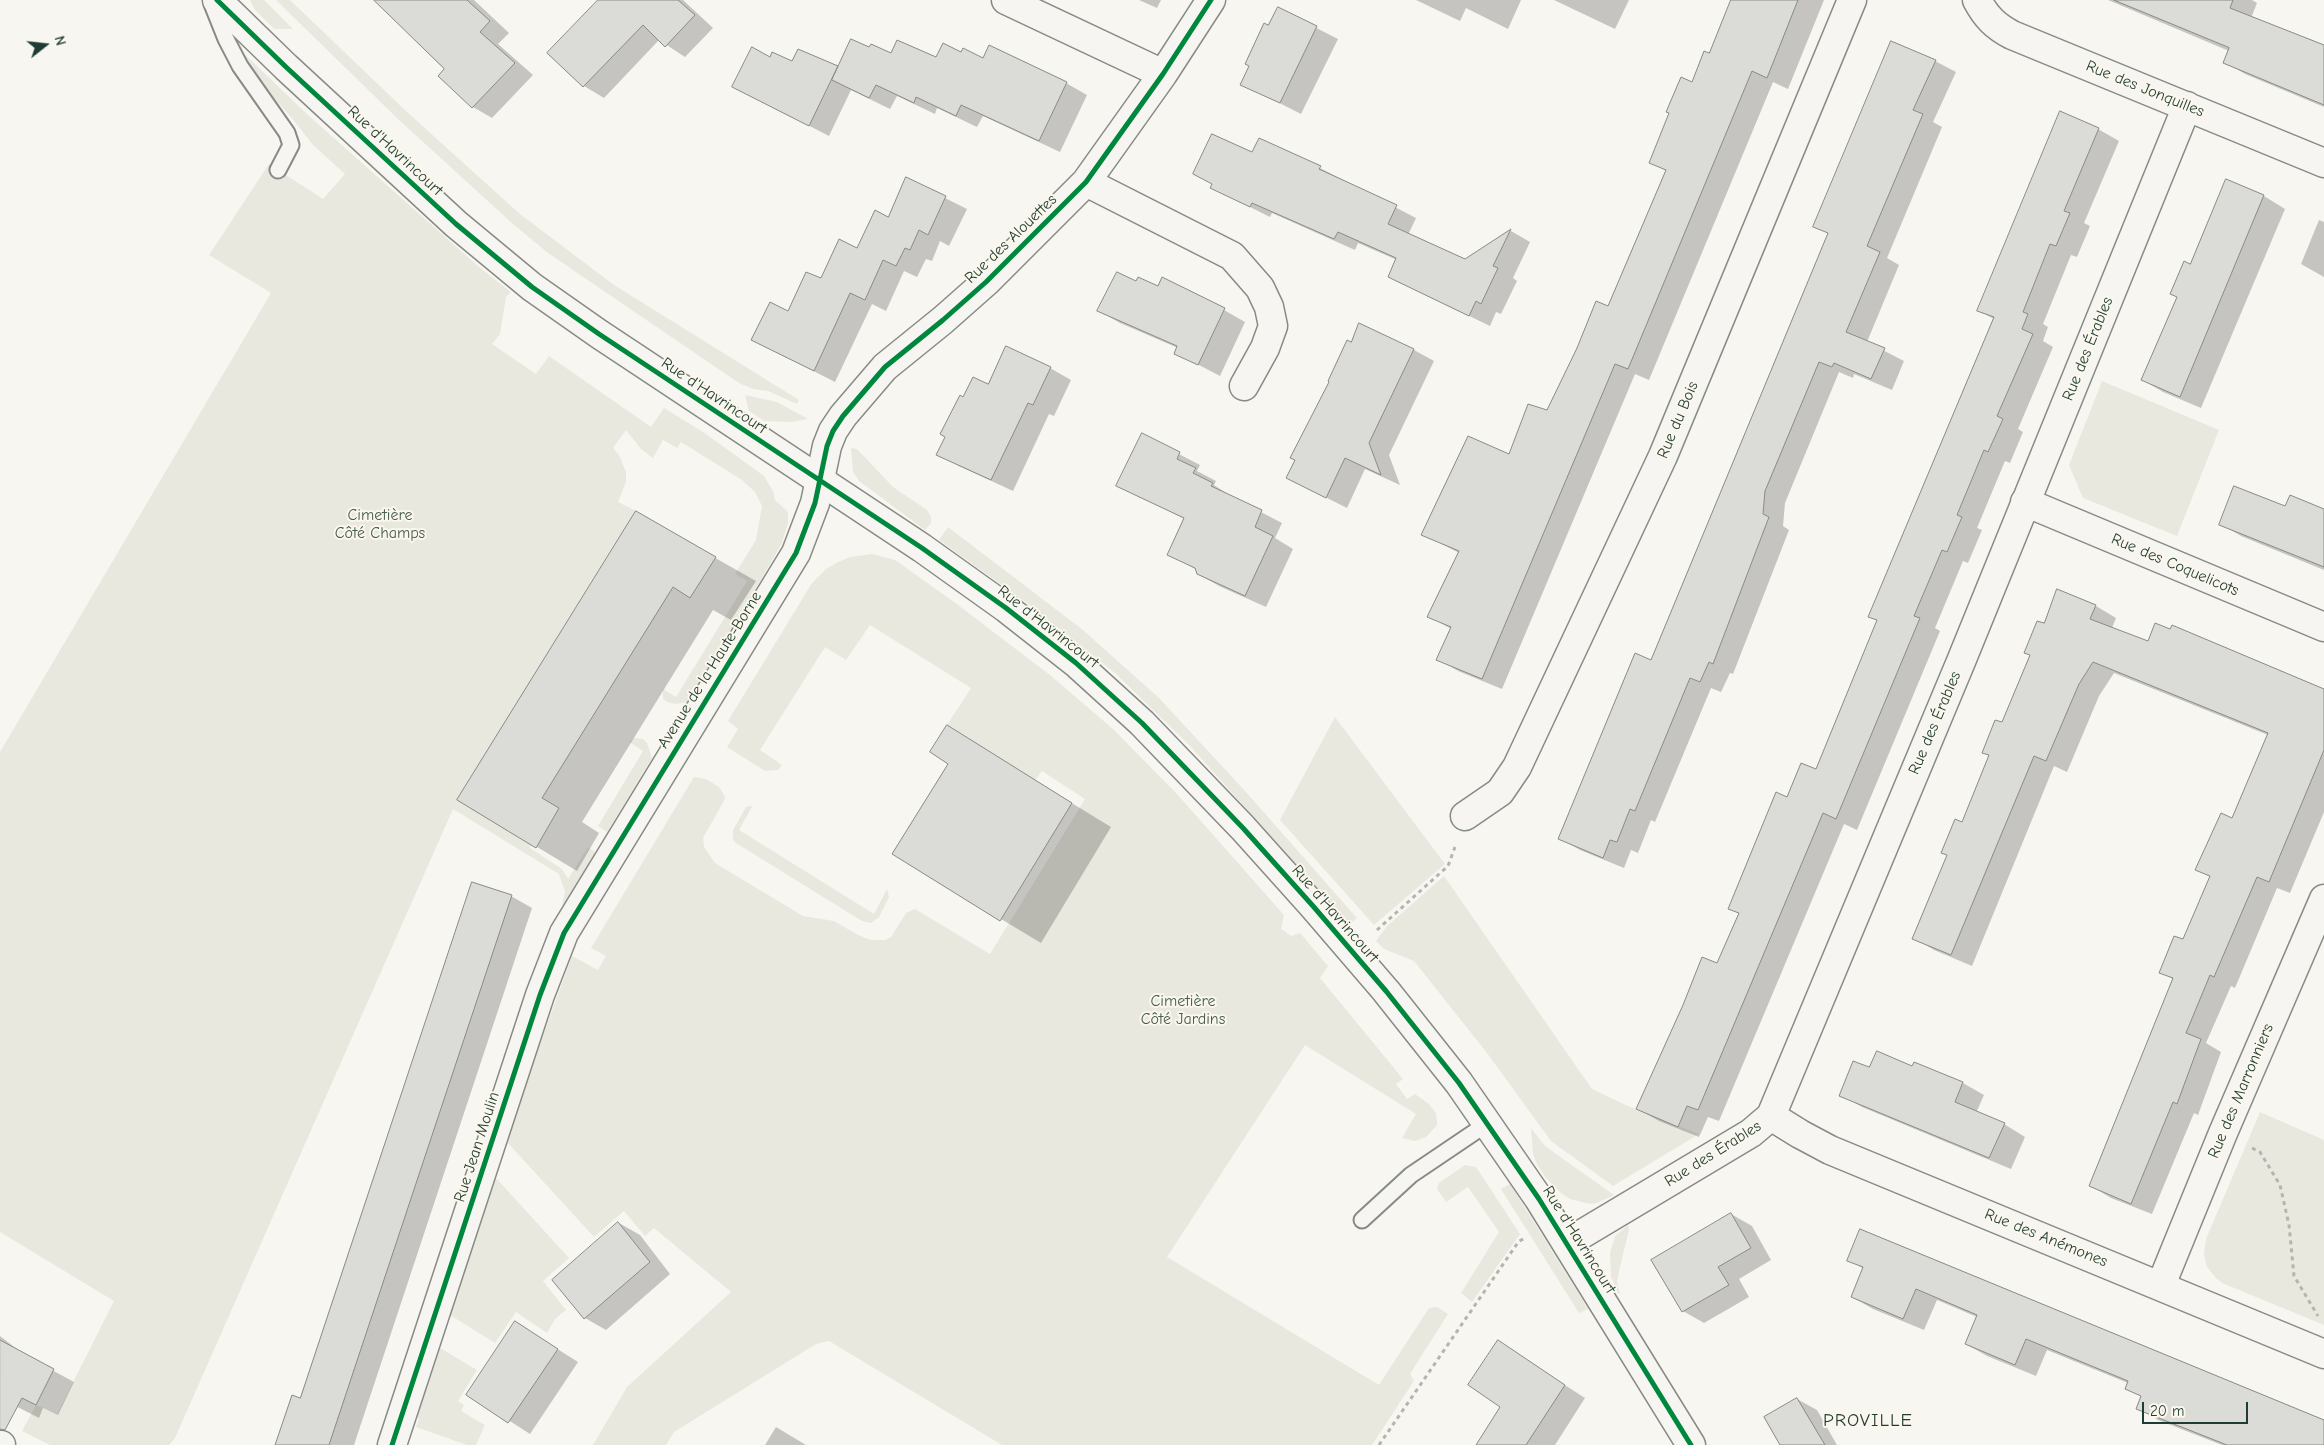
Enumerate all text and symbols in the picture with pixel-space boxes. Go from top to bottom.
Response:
north arrow [20,20,70,70]
text: N [50,34,69,47]
street label: Rue des Jonquilles [2083,57,2207,121]
street label: Rue d'Havrincourt [343,102,447,200]
street label: Rue des Alouettes [961,190,1061,288]
street label: Rue des Érables [2058,294,2118,404]
street label: Rue d'Havrincourt [658,354,770,438]
street label: Rue du Bois [1653,379,1703,461]
park label: Cimetière Côté Champs [335,505,425,543]
street label: Rue des Coquelicots [2108,529,2242,601]
street label: Rue d'Havrincourt [994,581,1102,673]
street label: Avenue de la Haute-Borne [654,588,766,752]
street label: Rue des Érables [1905,669,1965,777]
street label: Rue d'Havrincourt [1287,861,1383,967]
park label: Cimetière Côté Jardins [1141,991,1225,1029]
street label: Rue des Marronniers [2204,1021,2278,1161]
street label: Rue Jean Moulin [450,1089,504,1205]
street label: Rue des Érables [1661,1117,1765,1191]
street label: Rue d'Havrincourt [1538,1183,1620,1297]
street label: Rue des Anémones [1982,1205,2110,1271]
scale bar [2144,1392,2250,1424]
text: 20 m [2150,1402,2184,1420]
district label: PROVILLE [1822,1410,1914,1432]

